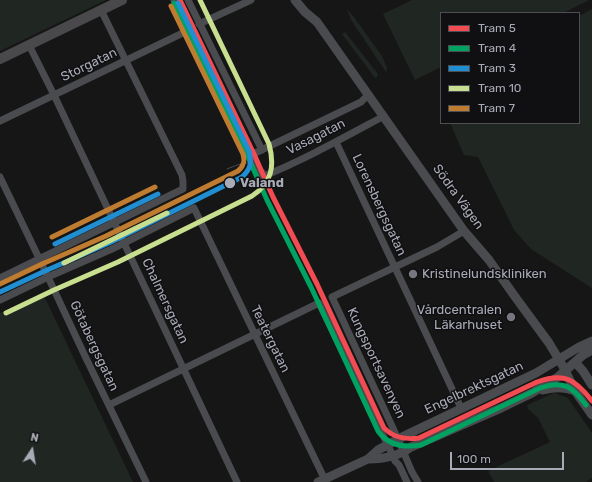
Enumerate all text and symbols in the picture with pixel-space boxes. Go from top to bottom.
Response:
legend [440,12,580,124]
text: Tram 5 [478,21,516,35]
text: Tram 4 [478,41,516,55]
street label: Storgatan [58,45,120,85]
text: Tram 3 [478,61,516,75]
text: Tram 10 [478,81,521,95]
text: Tram 7 [478,101,515,115]
street label: Vasagatan [284,116,348,158]
street label: Lorensbergsgatan [349,152,409,258]
street label: Södra Vägen [429,162,487,232]
place label: Valand [240,175,284,191]
marker: Valand [223,176,237,190]
street label: Chalmersgatan [138,256,192,346]
place label: Kristinelundskliniken [422,266,547,282]
marker: Kristinelundskliniken [407,268,419,280]
street label: Götabergsgatan [66,298,122,394]
place label: Vårdcentralen Läkarhuset [417,302,502,333]
street label: Teatergatan [247,303,293,375]
street label: Kungsportsavenyen [343,305,409,421]
marker: Vårdcentralen Läkarhuset [505,311,517,323]
street label: Engelbrektsgatan [422,358,526,418]
north arrow [12,430,52,470]
text: N [29,431,40,445]
scale bar [452,444,566,470]
text: 100 m [457,452,491,466]

